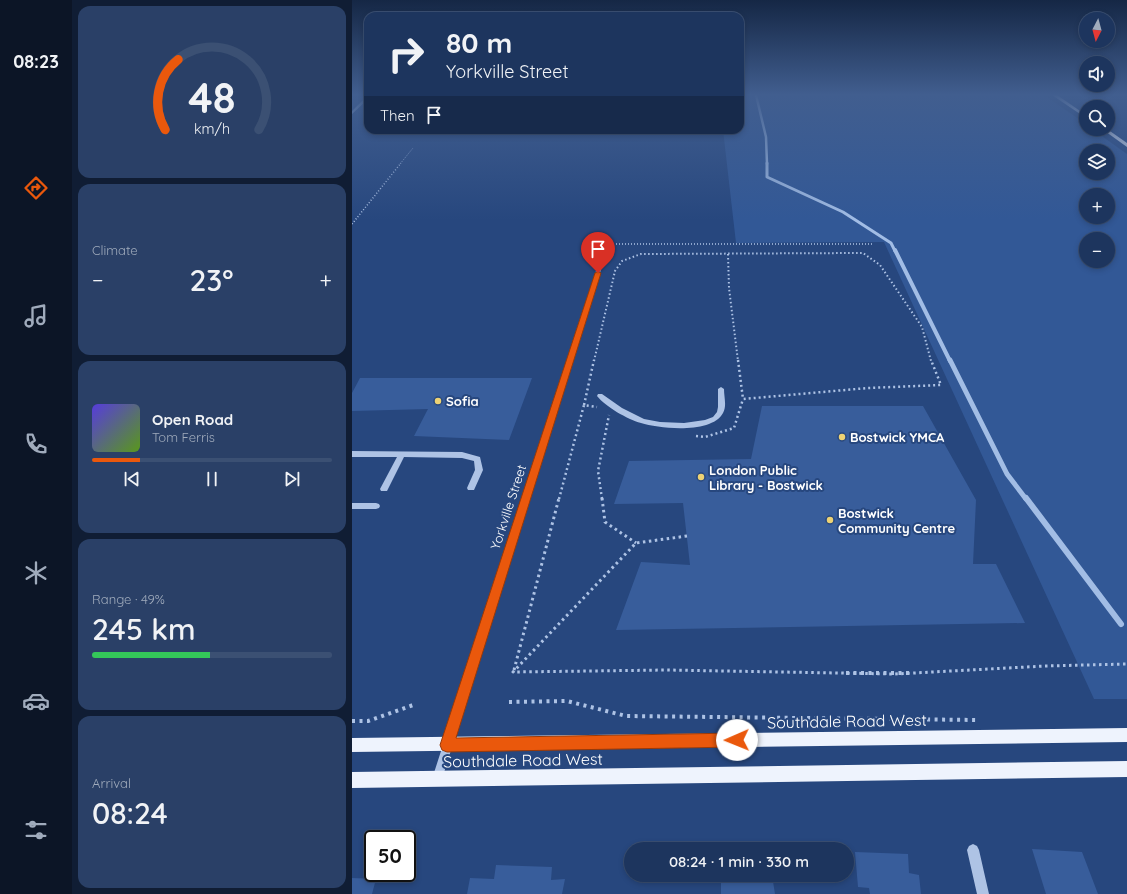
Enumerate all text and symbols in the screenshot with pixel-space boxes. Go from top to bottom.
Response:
north arrow [1079,12,1115,48]
map controls [1079,12,1115,268]
text: 80 m [446,25,512,60]
icon: right [380,28,432,80]
text: 08:23 [13,50,59,73]
button: sound [1079,56,1115,92]
text: Yorkville Street [446,60,569,83]
text: 48 [188,71,236,123]
button: search [1079,100,1115,136]
icon: arrive [423,104,445,126]
text: Then [380,106,415,125]
text: km/h [194,119,230,137]
button: layers [1079,144,1115,180]
icon: directions [22,174,50,202]
button: + [1079,188,1115,224]
pin [581,232,615,273]
button: − [1079,232,1115,268]
icon: arrive [587,238,609,260]
text: Climate [92,242,138,258]
text: 23° [189,261,234,299]
text: − [92,266,103,294]
text: + [320,266,332,294]
icon: music [22,302,50,330]
place label: Sofia [446,393,479,409]
marker: Sofia [433,396,443,406]
text: Open Road [152,410,233,429]
text: Tom Ferris [152,429,215,445]
place label: Bostwick YMCA [850,429,945,445]
icon: phone [22,430,50,458]
marker: Bostwick YMCA [837,432,847,442]
street label: Yorkville Street [487,462,529,552]
place label: London Public Library - Bostwick [709,462,823,493]
icon: previous [121,468,143,490]
icon: pause [201,468,223,490]
icon: next [281,468,303,490]
marker: London Public Library - Bostwick [696,472,706,482]
place label: Bostwick Community Centre [838,505,956,536]
marker: Bostwick Community Centre [825,515,835,525]
icon: climate [22,559,50,587]
text: Range · 49% [92,591,165,607]
text: 245 km [92,610,196,648]
icon: car [22,687,50,715]
street label: Southdale Road West [767,710,927,732]
position arrow [716,719,758,761]
street label: Southdale Road West [443,749,603,771]
text: Arrival [92,775,131,791]
text: 08:24 [92,794,168,832]
icon: filters [22,816,50,844]
speed limit sign: 50 [364,830,416,882]
text: 08:24 · 1 min · 330 m [669,852,809,871]

